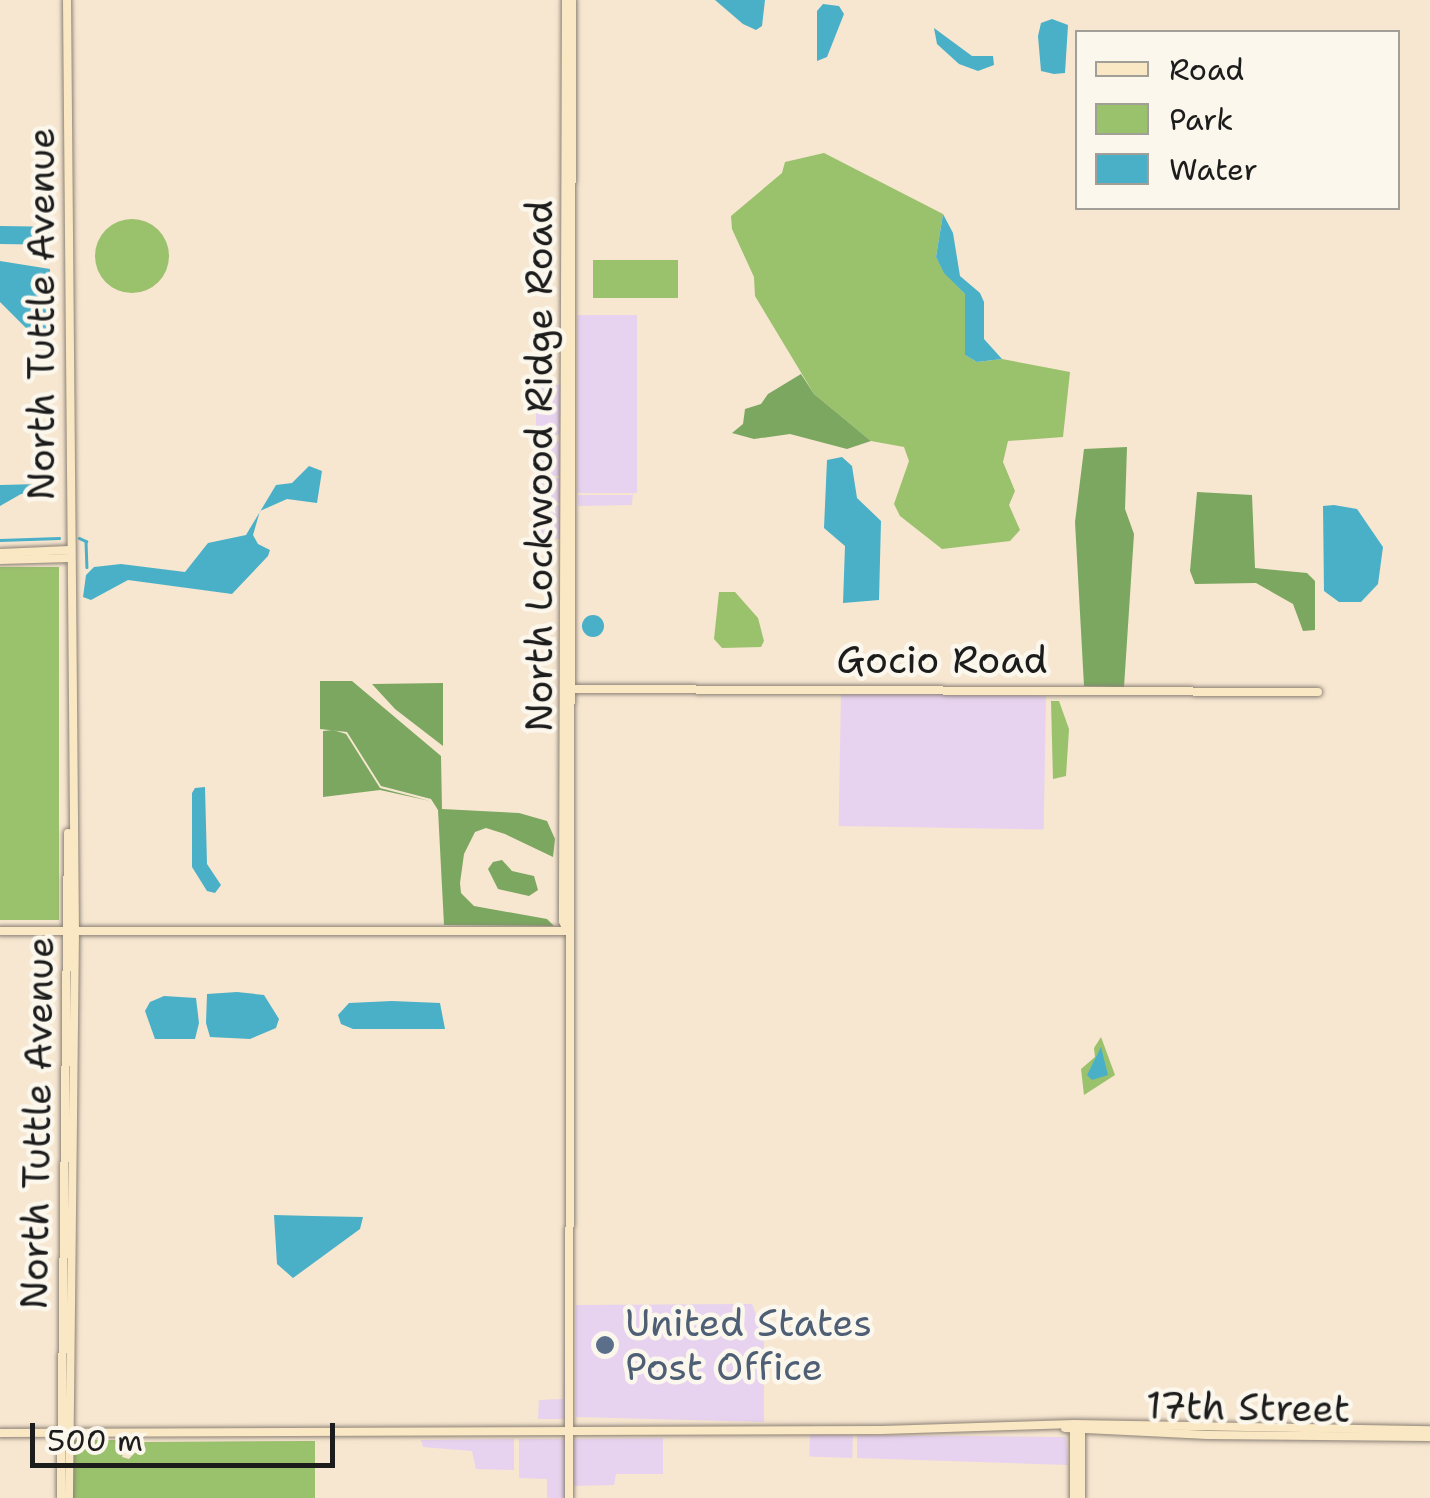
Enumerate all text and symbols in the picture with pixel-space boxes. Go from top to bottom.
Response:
legend [1075,30,1400,210]
text: Road [1169,49,1244,90]
text: Park [1169,99,1233,140]
street label: North Tuttle Avenue [18,127,64,501]
text: Water [1169,149,1258,190]
street label: North Lockwood Ridge Road [516,200,562,732]
street label: Gocio Road [836,637,1048,683]
street label: North Tuttle Avenue [11,936,63,1310]
place label: United States Post Office [625,1300,872,1390]
marker: United States Post Office [594,1334,616,1356]
street label: 17th Street [1145,1382,1351,1432]
scale bar [35,1403,340,1465]
text: 500 m [47,1420,143,1461]

